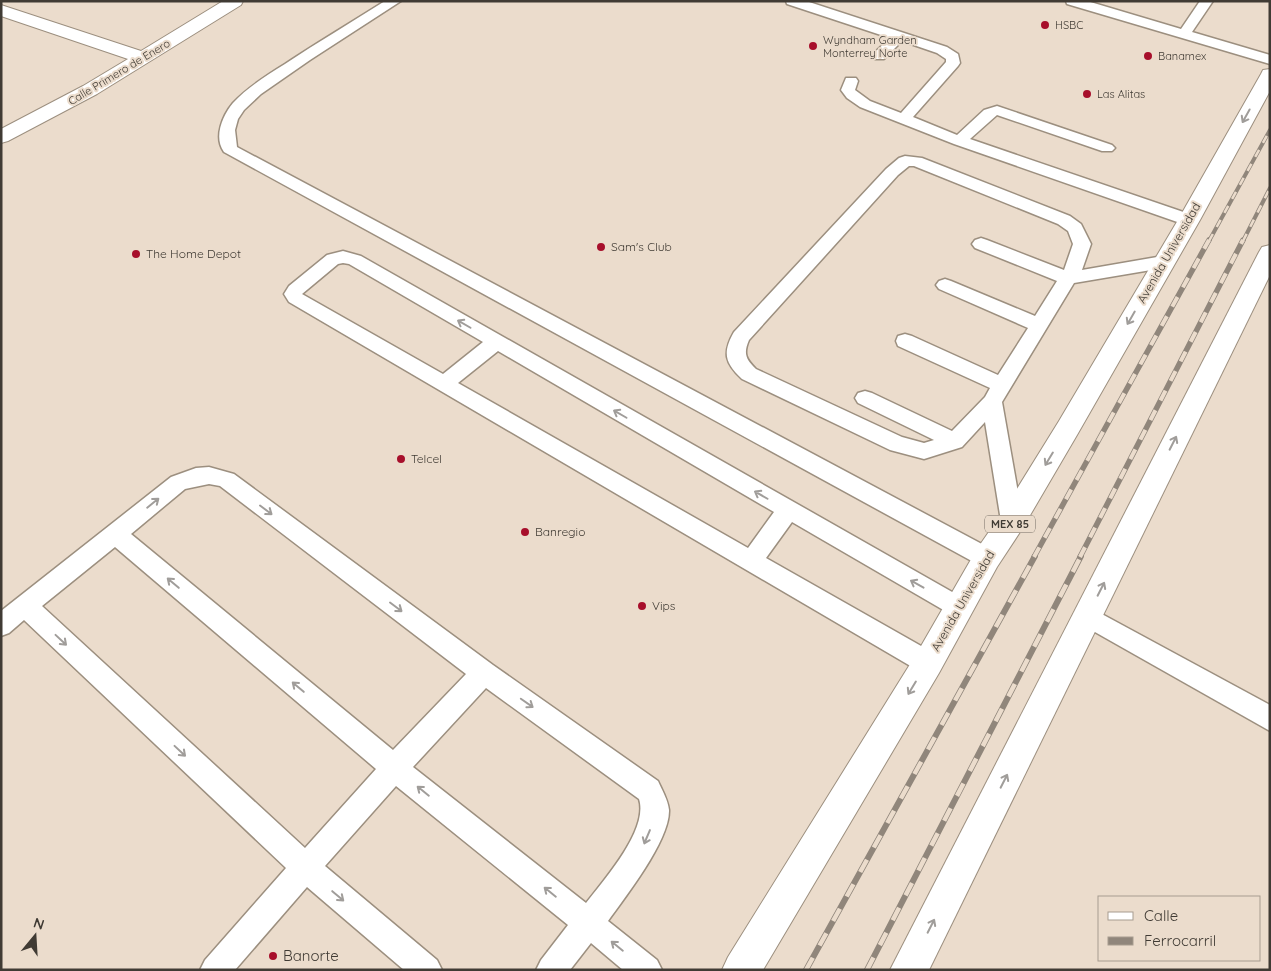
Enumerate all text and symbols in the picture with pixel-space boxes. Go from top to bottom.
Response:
place label: HSBC [1055,18,1083,32]
marker: HSBC [1039,19,1051,31]
place label: Wyndham Garden Monterrey Norte [823,33,917,60]
street label: Calle Primero de Enero [66,36,173,108]
marker: Wyndham Garden Monterrey Norte [807,40,819,52]
place label: Banamex [1158,49,1206,63]
marker: Banamex [1142,50,1154,62]
place label: Las Alitas [1097,87,1145,101]
marker: Las Alitas [1081,88,1093,100]
one-way arrow [1241,109,1251,124]
street label: Avenida Universidad [1134,200,1203,306]
place label: Sam's Club [611,239,672,254]
marker: Sam's Club [595,241,607,253]
place label: The Home Depot [146,246,241,261]
marker: The Home Depot [130,248,142,260]
one-way arrow [1125,311,1135,325]
one-way arrow [458,318,472,328]
one-way arrow [614,408,628,418]
one-way arrow [1168,436,1178,451]
place label: Telcel [411,451,442,466]
one-way arrow [1044,451,1054,465]
marker: Telcel [395,453,407,465]
one-way arrow [754,489,769,499]
one-way arrow [146,498,159,509]
one-way arrow [259,504,272,515]
road number: MEX 85 [985,516,1035,532]
place label: Banregio [535,524,585,539]
marker: Banregio [519,526,531,538]
street label: Avenida Universidad [928,548,997,654]
one-way arrow [167,577,180,588]
one-way arrow [910,579,925,589]
one-way arrow [1097,582,1106,597]
place label: Vips [652,598,676,613]
marker: Vips [636,600,648,612]
one-way arrow [389,602,403,612]
one-way arrow [55,634,67,646]
one-way arrow [291,681,304,693]
one-way arrow [907,681,917,695]
one-way arrow [519,698,533,708]
one-way arrow [173,745,186,757]
one-way arrow [1000,774,1009,789]
one-way arrow [417,785,430,796]
one-way arrow [642,829,652,844]
one-way arrow [543,887,556,898]
one-way arrow [332,890,345,901]
legend [1098,896,1261,961]
text: Calle [1144,906,1178,925]
north arrow [10,911,60,961]
text: N [31,913,47,934]
one-way arrow [927,919,936,934]
text: Ferrocarril [1144,931,1216,950]
one-way arrow [611,941,624,952]
place label: Banorte [283,946,339,965]
marker: Banorte [267,950,279,962]

